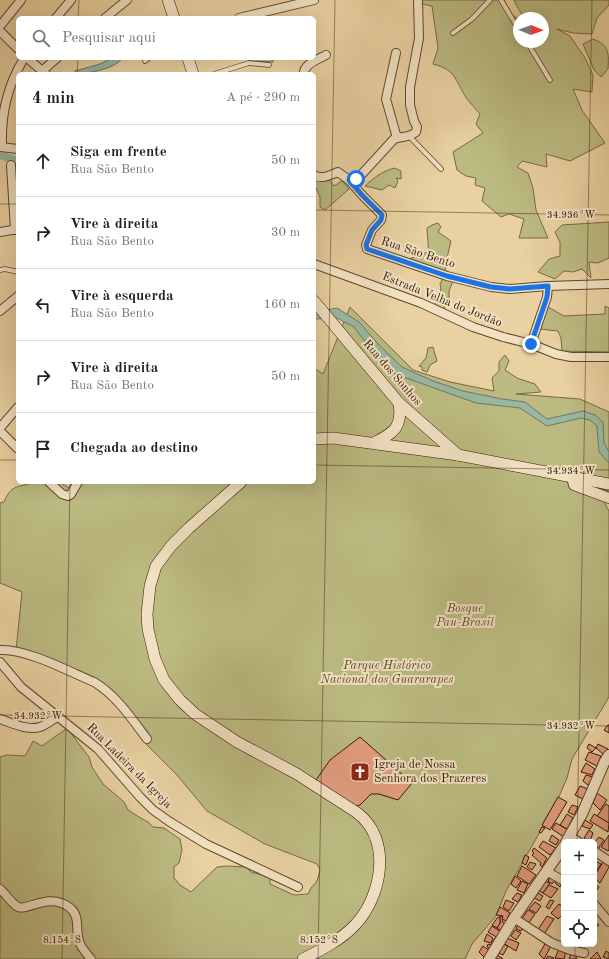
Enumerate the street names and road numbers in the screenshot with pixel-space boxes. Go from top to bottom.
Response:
street label: Rua São Bento [379,235,457,271]
street label: Estrada Velha do Jordão [380,270,504,330]
street label: Rua dos Sonhos [360,338,424,408]
street label: Rua Ladeira da Igreja [84,721,174,811]

